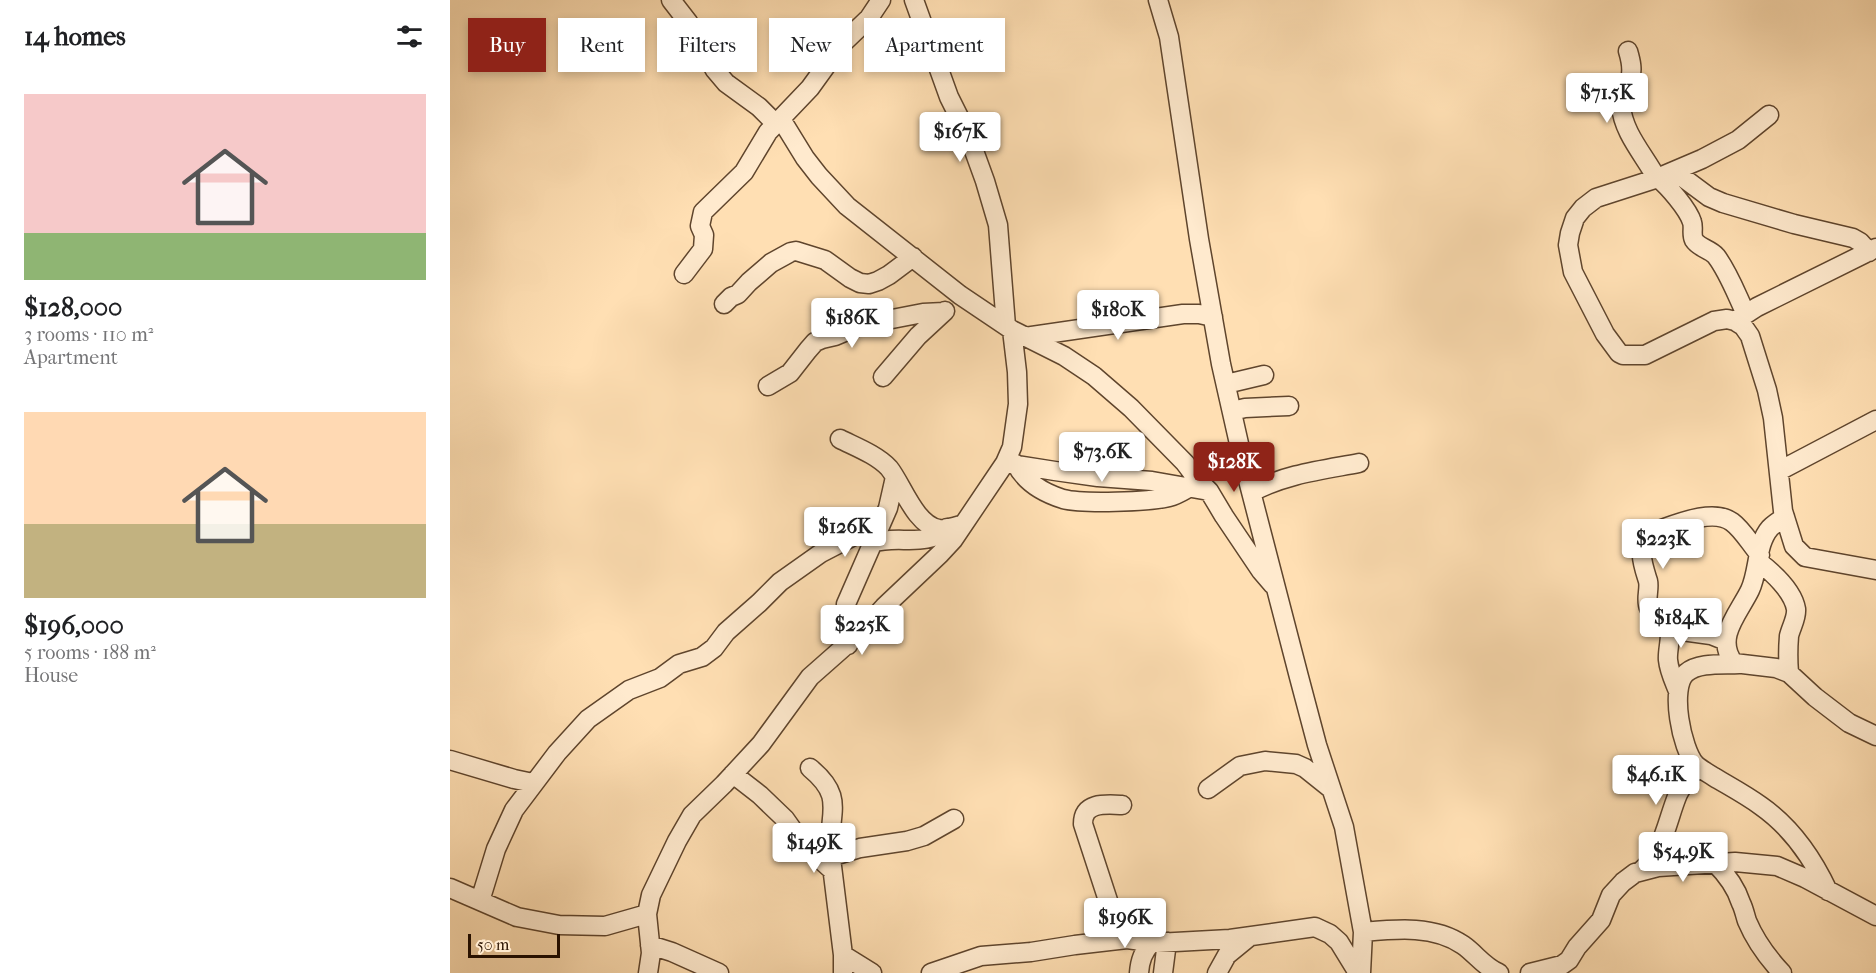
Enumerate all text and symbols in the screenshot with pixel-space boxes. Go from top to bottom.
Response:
chip: Buy [468,18,546,72]
chip: Rent [558,18,645,72]
chip: Filters [657,18,757,72]
chip: New [769,18,852,72]
chip: Apartment [864,18,1005,72]
icon: filters [393,20,426,53]
text: 14 homes [24,21,126,52]
pin: $71.5K [1558,73,1656,124]
text: $71.5K [1580,81,1634,104]
pin: $167K [918,112,1002,163]
text: $167K [934,120,986,143]
icon: home [171,133,279,241]
pin: $180K [1076,290,1160,341]
text: $128,000 [24,292,122,323]
pin: $186K [810,298,894,349]
text: $180K [1091,298,1145,321]
text: $186K [825,306,879,329]
text: 3 rooms · 110 m² [24,323,153,346]
text: Apartment [24,346,118,369]
pin: $73.6K [1053,432,1151,483]
text: $73.6K [1073,440,1131,463]
pin: $128K [1192,442,1276,493]
text: $128K [1207,450,1261,473]
icon: home [171,451,279,559]
pin: $126K [803,507,887,558]
text: $126K [818,515,872,538]
pin: $223K [1621,519,1705,570]
text: $223K [1636,527,1690,550]
pin: $184K [1639,598,1723,649]
pin: $225K [820,605,904,656]
text: $184K [1654,606,1708,629]
text: $196,000 [24,610,124,641]
text: $225K [835,613,889,636]
text: 5 rooms · 188 m² [24,641,156,664]
text: House [24,664,78,687]
pin: $46.1K [1607,755,1705,806]
text: $46.1K [1626,763,1686,786]
pin: $149K [772,823,856,874]
text: $149K [787,831,841,854]
pin: $54.9K [1634,832,1732,883]
text: $54.9K [1653,840,1713,863]
pin: $196K [1083,898,1167,949]
text: $196K [1098,906,1152,929]
scale bar [468,931,560,958]
text: 50 m [477,935,509,954]

